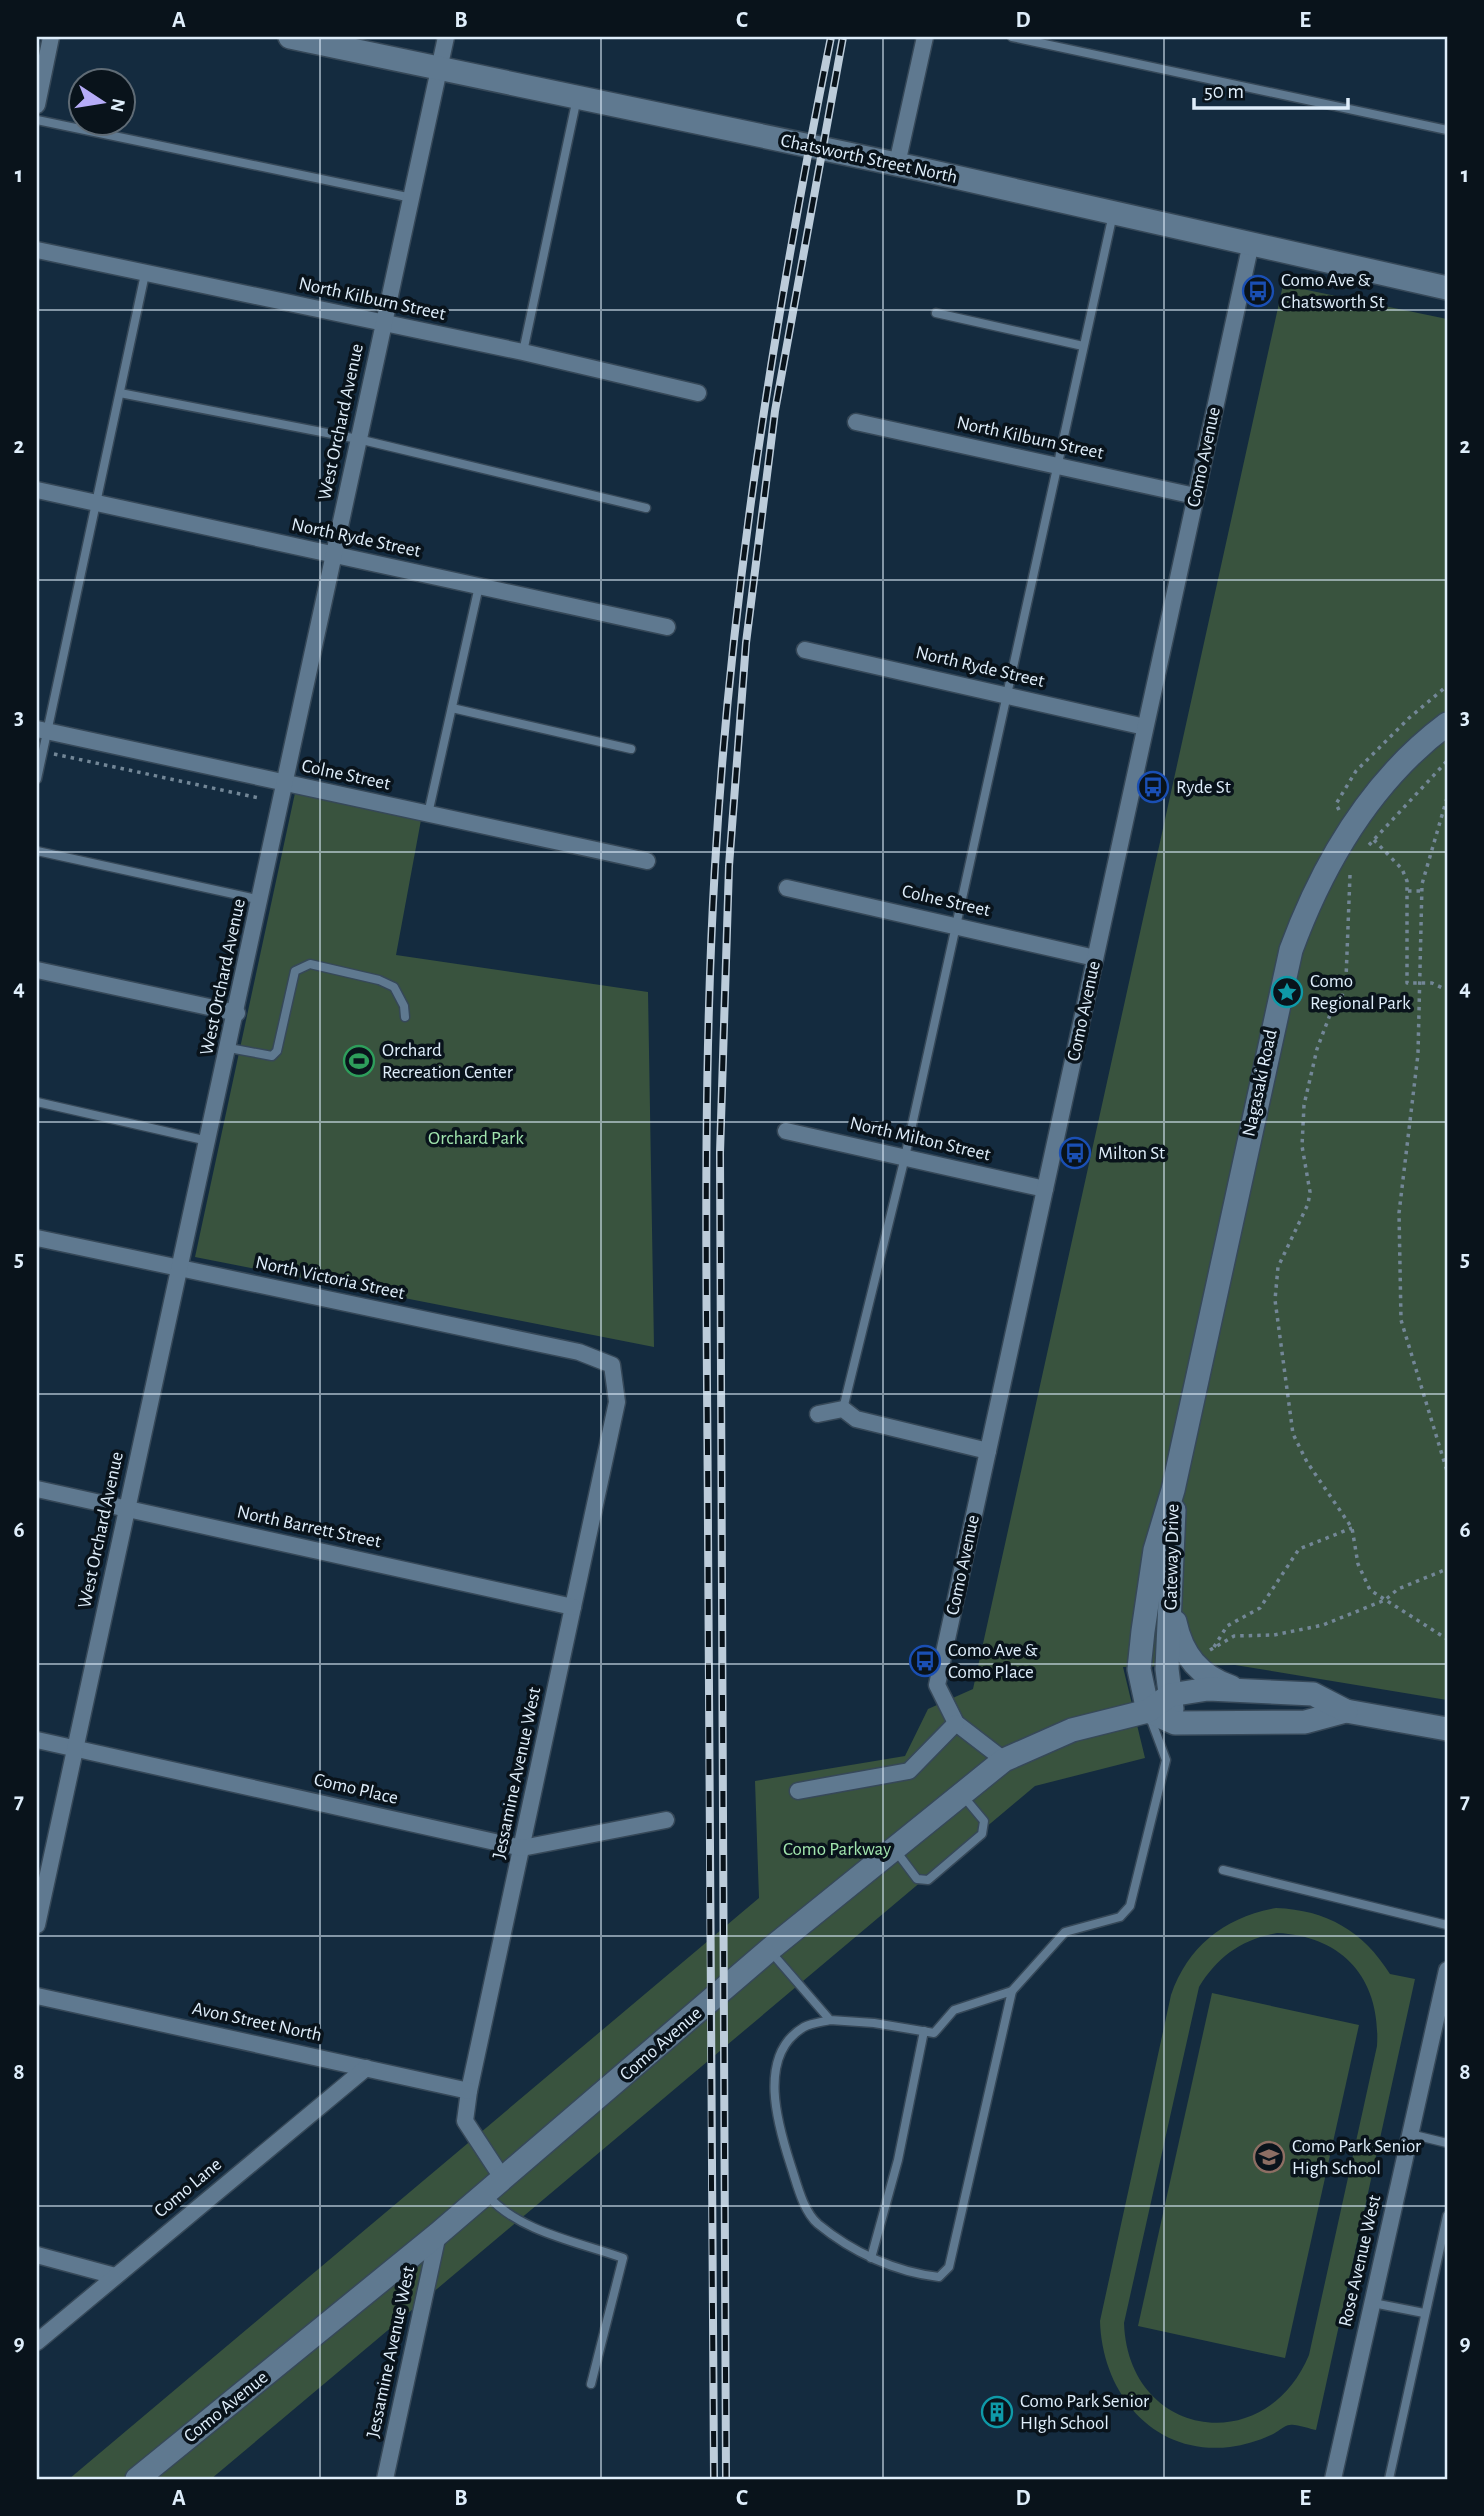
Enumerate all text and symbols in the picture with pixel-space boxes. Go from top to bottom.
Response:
text: A [172,9,186,32]
text: B [454,9,468,32]
text: C [736,9,748,32]
text: D [1015,9,1031,32]
text: E [1299,9,1311,32]
north arrow [66,66,136,136]
scale bar [1194,66,1348,110]
text: 50 m [1204,81,1244,102]
text: N [106,97,128,114]
street label: Chatsworth Street North [779,131,959,187]
text: 1 [15,164,23,187]
text: 1 [1461,164,1469,187]
place label: Como Ave & Chatsworth St [1281,271,1385,312]
street label: North Kilburn Street [297,274,447,324]
bus stop icon: Como Ave & Chatsworth St [1241,274,1275,308]
street label: West Orchard Avenue [315,342,367,502]
street label: Como Avenue [1184,405,1224,509]
street label: North Kilburn Street [955,413,1105,463]
text: 2 [14,435,25,458]
text: 2 [1460,435,1471,458]
street label: North Ryde Street [290,515,422,561]
street label: North Ryde Street [914,643,1046,691]
text: 3 [14,706,24,729]
text: 3 [1460,706,1470,729]
street label: Colne Street [300,756,392,794]
bus stop icon: Ryde St [1136,770,1170,804]
place label: Ryde St [1176,778,1231,797]
street label: Colne Street [900,882,992,920]
street label: West Orchard Avenue [197,897,249,1057]
street label: Como Avenue [1064,959,1104,1063]
place label: Como Regional Park [1310,972,1411,1013]
place icon: Como Regional Park [1270,975,1304,1009]
text: 4 [13,977,25,1000]
text: 4 [1459,977,1471,1000]
street label: Nagasaki Road [1239,1027,1281,1138]
place label: Orchard Recreation Center [382,1041,513,1082]
sports icon: Orchard Recreation Center [342,1044,376,1078]
street label: North Milton Street [848,1114,992,1164]
park label: Orchard Park [428,1129,524,1148]
bus stop icon: Milton St [1058,1136,1092,1170]
place label: Milton St [1098,1144,1165,1163]
text: 5 [14,1248,24,1271]
text: 5 [1460,1248,1470,1271]
street label: North Victoria Street [254,1253,406,1303]
street label: West Orchard Avenue [75,1450,127,1610]
street label: North Barrett Street [235,1502,383,1552]
street label: Gateway Drive [1162,1504,1182,1610]
street label: Como Avenue [943,1513,983,1617]
text: 6 [13,1519,25,1542]
text: 6 [1459,1519,1471,1542]
place label: Como Ave & Como Place [948,1641,1038,1682]
bus stop icon: Como Ave & Como Place [908,1644,942,1678]
street label: Jessamine Avenue West [490,1685,544,1861]
street label: Como Place [312,1770,400,1808]
text: 7 [14,1790,24,1813]
text: 7 [1460,1790,1470,1813]
park label: Como Parkway [783,1840,891,1859]
street label: Avon Street North [190,1999,324,2045]
street label: Como Avenue [616,2003,706,2085]
text: 8 [13,2061,25,2084]
text: 8 [1459,2061,1471,2084]
place label: Como Park Senior High School [1292,2137,1421,2178]
school or university icon: Como Park Senior High School [1252,2140,1286,2174]
street label: Como Lane [151,2155,225,2221]
street label: Rose Avenue West [1336,2193,1384,2329]
street label: Jessamine Avenue West [364,2264,418,2440]
text: 9 [13,2332,25,2355]
text: 9 [1459,2332,1471,2355]
street label: Como Avenue [181,2368,271,2446]
place label: Como Park Senior HIgh School [1020,2392,1149,2433]
building icon: Como Park Senior HIgh School [980,2395,1014,2429]
text: A [172,2487,186,2510]
text: B [454,2487,468,2510]
text: C [736,2487,748,2510]
text: D [1015,2487,1031,2510]
text: E [1299,2487,1311,2510]

